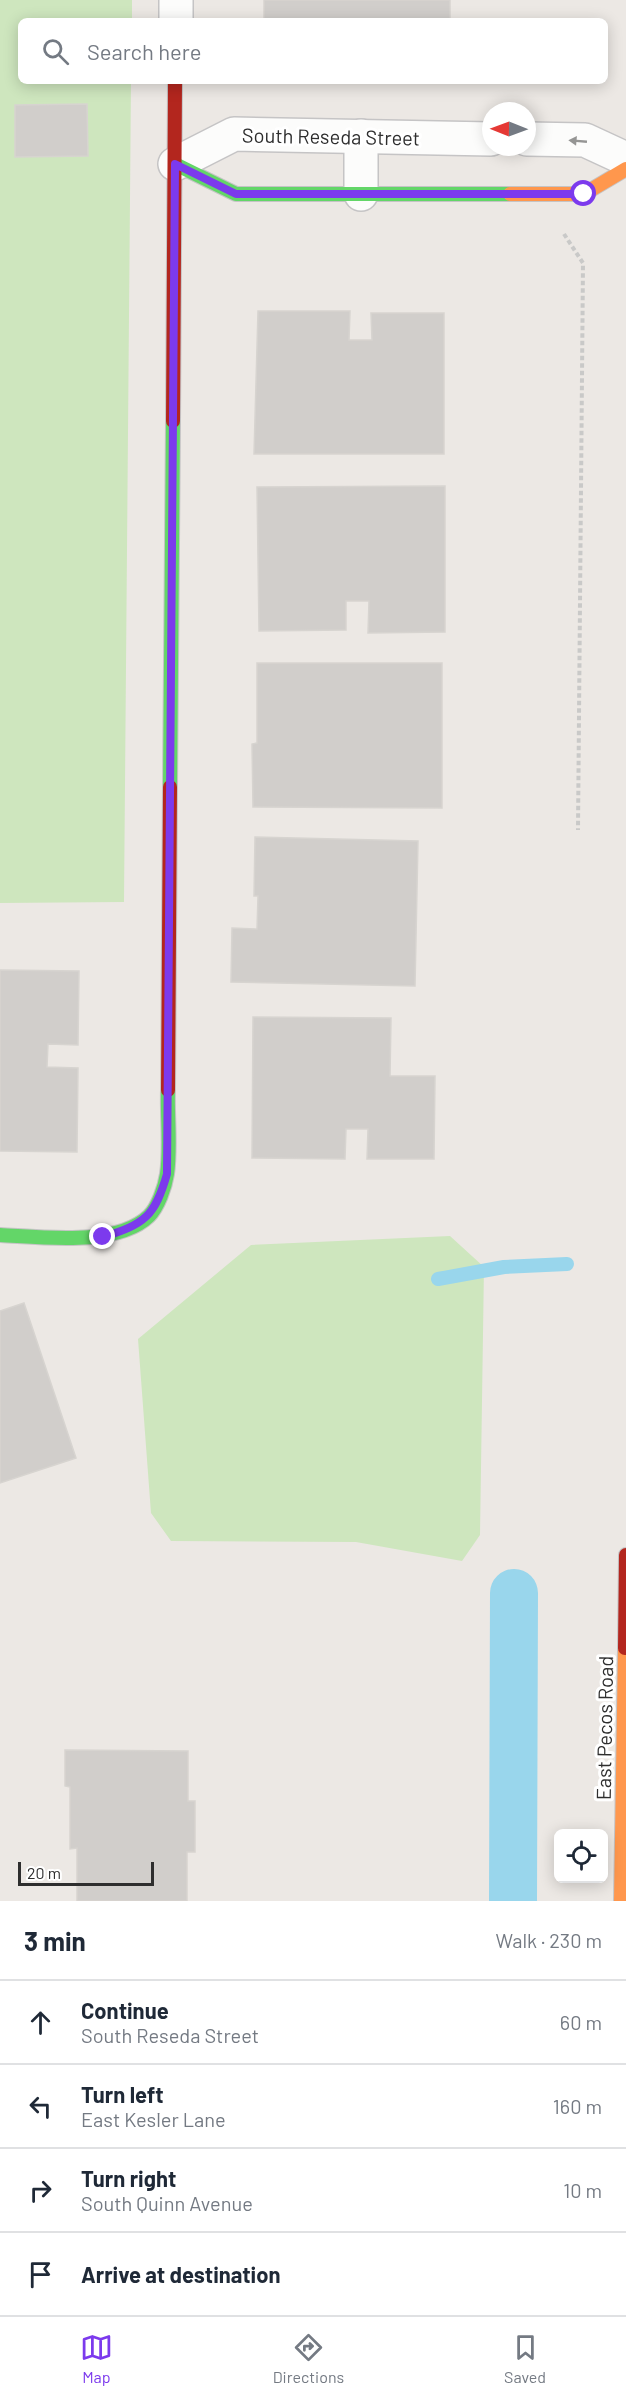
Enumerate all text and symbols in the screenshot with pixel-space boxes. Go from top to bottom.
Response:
search box [18,18,608,84]
icon: search [39,35,72,68]
text: Search here [87,38,201,64]
north arrow [482,102,536,156]
street label: South Reseda Street [242,122,420,150]
one-way arrow [569,136,588,146]
route start [570,180,596,206]
route end [89,1223,115,1249]
street label: East Pecos Road [591,1656,617,1800]
map controls [554,1829,608,1883]
button: locate [554,1829,608,1883]
scale bar [18,1859,154,1886]
text: 20 m [27,1863,61,1882]
text: 3 min [24,1925,86,1956]
text: Walk · 230 m [496,1928,602,1952]
text: Continue [81,1997,169,2023]
icon: ahead [24,2006,57,2039]
text: 60 m [560,2010,602,2034]
text: South Reseda Street [81,2023,259,2047]
text: Turn left [81,2081,164,2107]
icon: left [24,2090,57,2123]
text: 160 m [553,2094,602,2118]
text: East Kesler Lane [81,2107,226,2131]
text: Turn right [81,2165,176,2191]
icon: right [24,2174,57,2207]
text: 10 m [563,2178,602,2202]
text: South Quinn Avenue [81,2191,253,2215]
icon: arrive [24,2258,57,2291]
text: Arrive at destination [81,2261,280,2287]
tab: Map [80,2331,113,2386]
tab: Directions [273,2331,344,2386]
tab: Saved [504,2331,546,2386]

